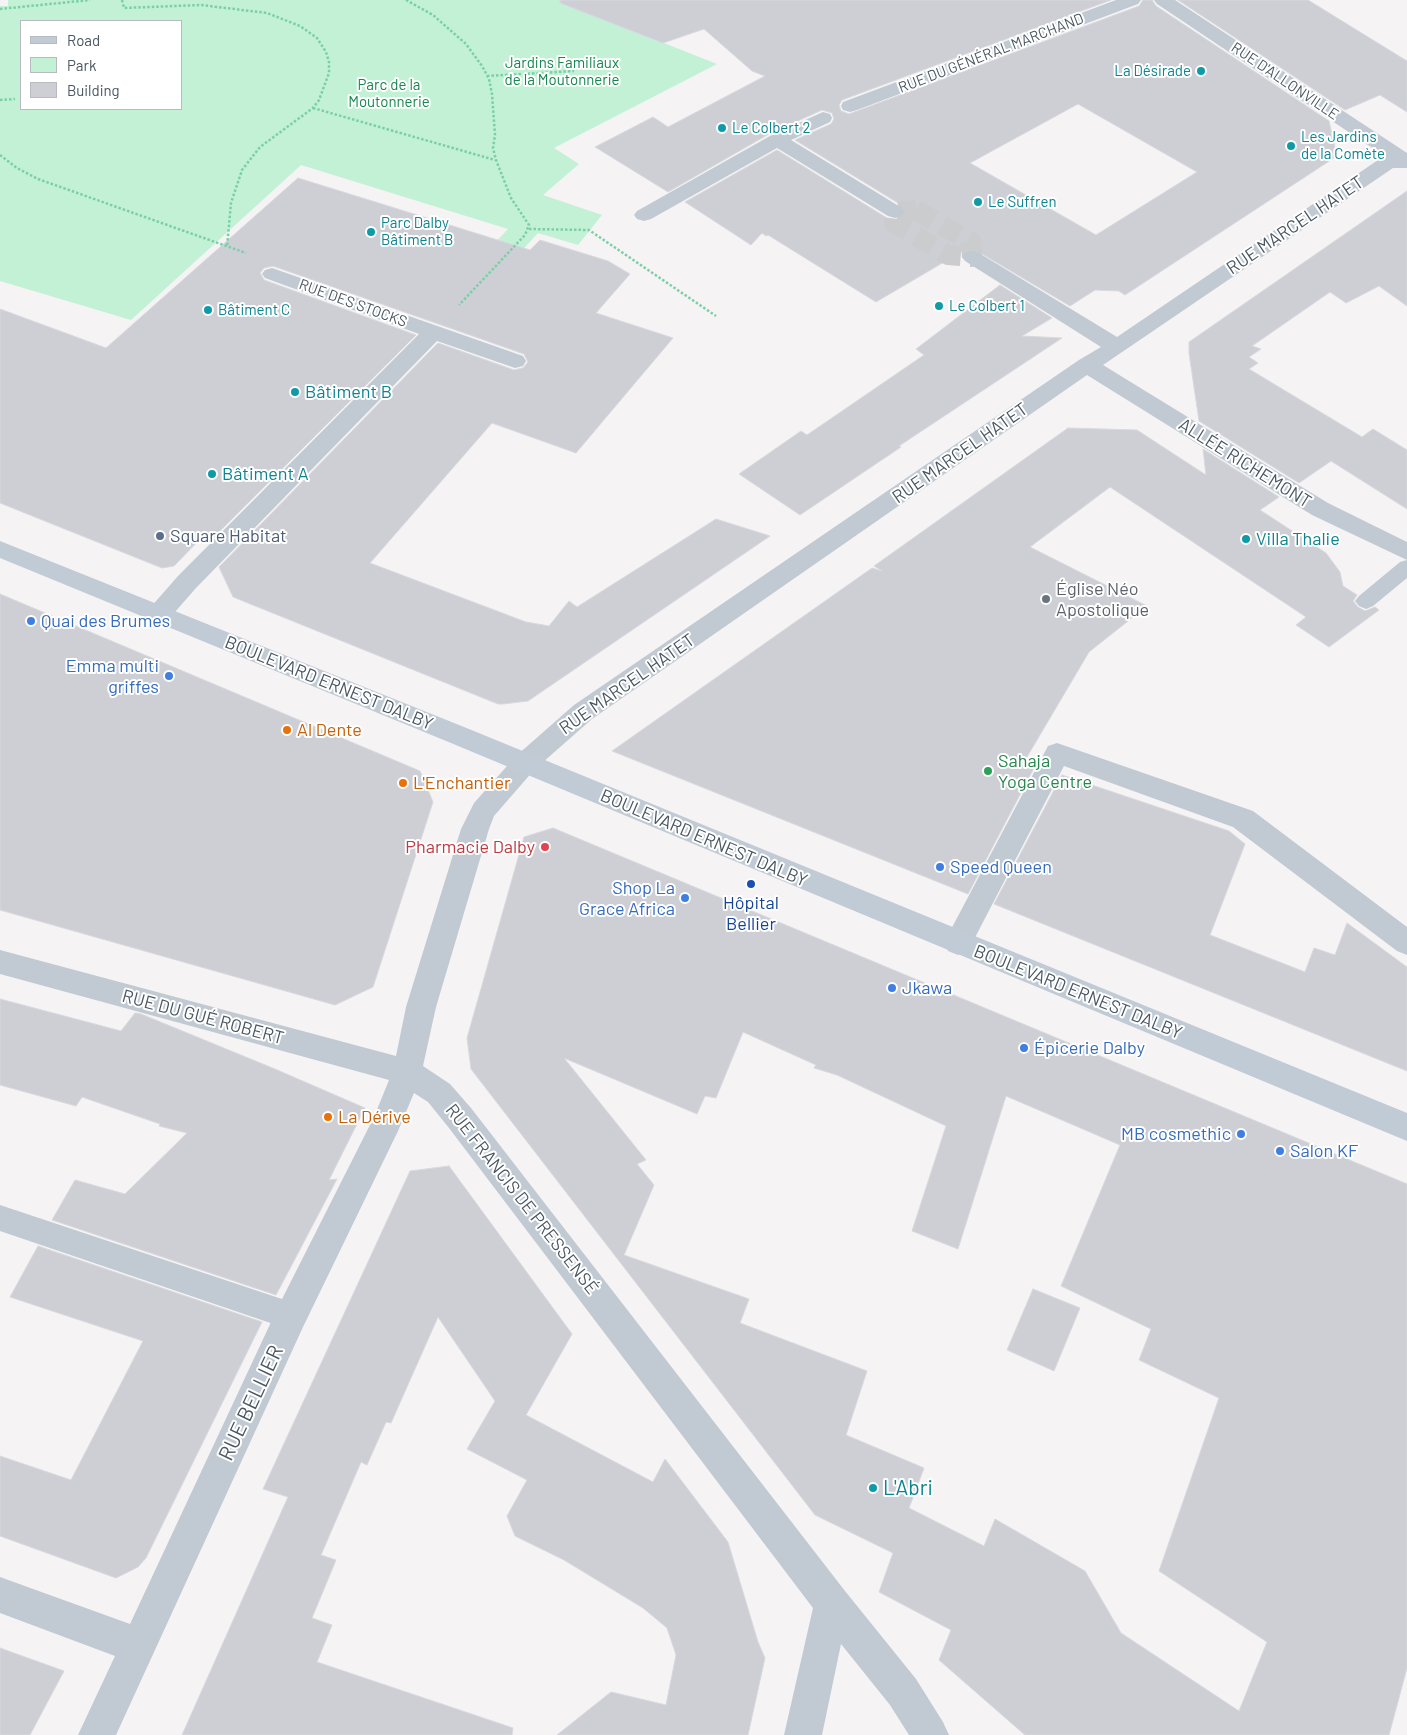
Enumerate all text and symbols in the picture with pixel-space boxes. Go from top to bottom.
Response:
street label: RUE DU GÉNÉRAL MARCHAND [896,9,1086,97]
legend [20,20,182,110]
text: Road [67,31,100,49]
street label: RUE D'ALLONVILLE [1228,38,1342,124]
park label: Jardins Familiaux de la Moutonnerie [505,54,619,89]
text: Park [67,56,96,74]
place label: La Désirade [1114,62,1191,80]
marker: La Désirade [1195,65,1207,77]
park label: Parc de la Moutonnerie [348,76,430,111]
text: Building [67,81,120,99]
place label: Le Colbert 2 [732,119,810,137]
marker: Le Colbert 2 [716,122,728,134]
place label: Les Jardins de la Comète [1301,128,1385,163]
marker: Les Jardins de la Comète [1285,140,1297,152]
street label: RUE MARCEL HATET [1222,171,1368,279]
place label: Le Suffren [988,193,1056,211]
marker: Le Suffren [972,196,984,208]
place label: Parc Dalby Bâtiment B [381,214,453,249]
marker: Parc Dalby Bâtiment B [365,226,377,238]
street label: RUE DES STOCKS [297,275,409,331]
place label: Le Colbert 1 [949,297,1025,315]
marker: Le Colbert 1 [933,300,945,312]
place label: Bâtiment C [218,301,290,319]
marker: Bâtiment C [202,304,214,316]
place label: Bâtiment B [305,381,392,403]
marker: Bâtiment B [289,386,301,398]
street label: RUE MARCEL HATET [888,398,1032,508]
street label: ALLÉE RICHEMONT [1175,413,1315,513]
place label: Bâtiment A [222,463,309,485]
marker: Bâtiment A [206,468,218,480]
place label: Square Habitat [170,525,287,547]
place label: Villa Thalie [1256,528,1340,550]
marker: Square Habitat [154,530,166,542]
marker: Villa Thalie [1240,533,1252,545]
place label: Église Néo Apostolique [1056,578,1149,620]
marker: Église Néo Apostolique [1040,593,1052,605]
place label: Quai des Brumes [41,610,170,632]
marker: Quai des Brumes [25,615,37,627]
street label: RUE MARCEL HATET [555,629,699,739]
street label: BOULEVARD ERNEST DALBY [222,631,436,735]
place label: Emma multi griffes [66,655,159,698]
marker: Emma multi griffes [163,670,175,682]
place label: Al Dente [297,719,362,741]
marker: Al Dente [281,724,293,736]
place label: Sahaja Yoga Centre [998,750,1092,792]
marker: Sahaja Yoga Centre [982,765,994,777]
place label: L'Enchantier [413,772,511,794]
marker: L'Enchantier [397,777,409,789]
street label: BOULEVARD ERNEST DALBY [597,785,811,891]
place label: Pharmacie Dalby [405,836,535,858]
marker: Pharmacie Dalby [539,841,551,853]
place label: Speed Queen [950,856,1052,878]
marker: Speed Queen [934,861,946,873]
place label: Shop La Grace Africa [579,877,675,920]
marker: Hôpital Bellier [745,878,757,890]
marker: Shop La Grace Africa [679,892,691,904]
place label: Hôpital Bellier [723,892,779,934]
street label: BOULEVARD ERNEST DALBY [971,940,1185,1044]
place label: Jkawa [902,977,952,999]
marker: Jkawa [886,982,898,994]
street label: RUE DU GUÉ ROBERT [120,985,286,1049]
place label: Épicerie Dalby [1034,1037,1145,1059]
marker: Épicerie Dalby [1018,1042,1030,1054]
street label: RUE FRANCIS DE PRESSENSÉ [441,1100,603,1298]
place label: La Dérive [338,1106,411,1128]
marker: La Dérive [322,1111,334,1123]
place label: MB cosmethic [1121,1123,1231,1145]
marker: MB cosmethic [1235,1128,1247,1140]
place label: Salon KF [1290,1140,1358,1162]
marker: Salon KF [1274,1145,1286,1157]
street label: RUE BELLIER [213,1341,289,1465]
place label: L'Abri [883,1475,933,1501]
marker: L'Abri [867,1482,879,1494]

